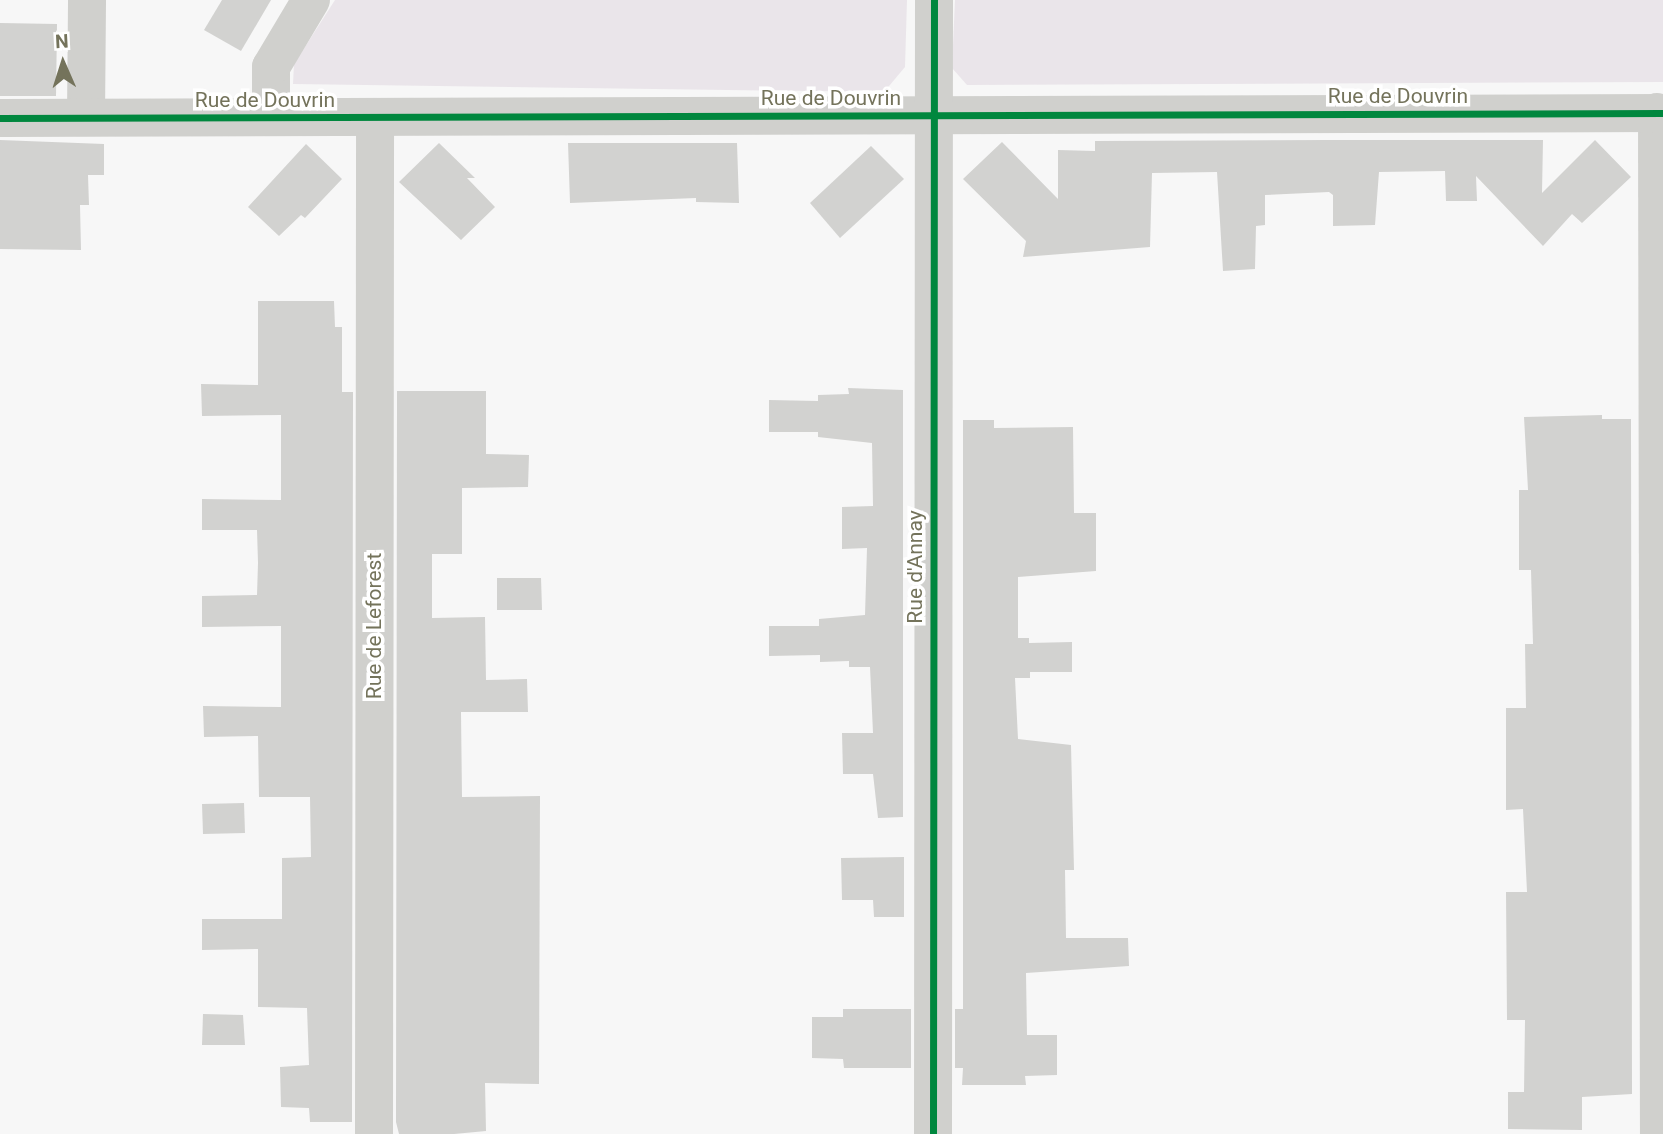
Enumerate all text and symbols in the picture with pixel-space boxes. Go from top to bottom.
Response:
north arrow [28,28,98,98]
text: N [55,30,69,53]
street label: Rue de Douvrin [1328,83,1468,109]
street label: Rue de Douvrin [761,85,901,111]
street label: Rue de Douvrin [195,87,335,113]
street label: Rue d'Annay [902,510,928,624]
street label: Rue de Leforest [361,553,387,699]

